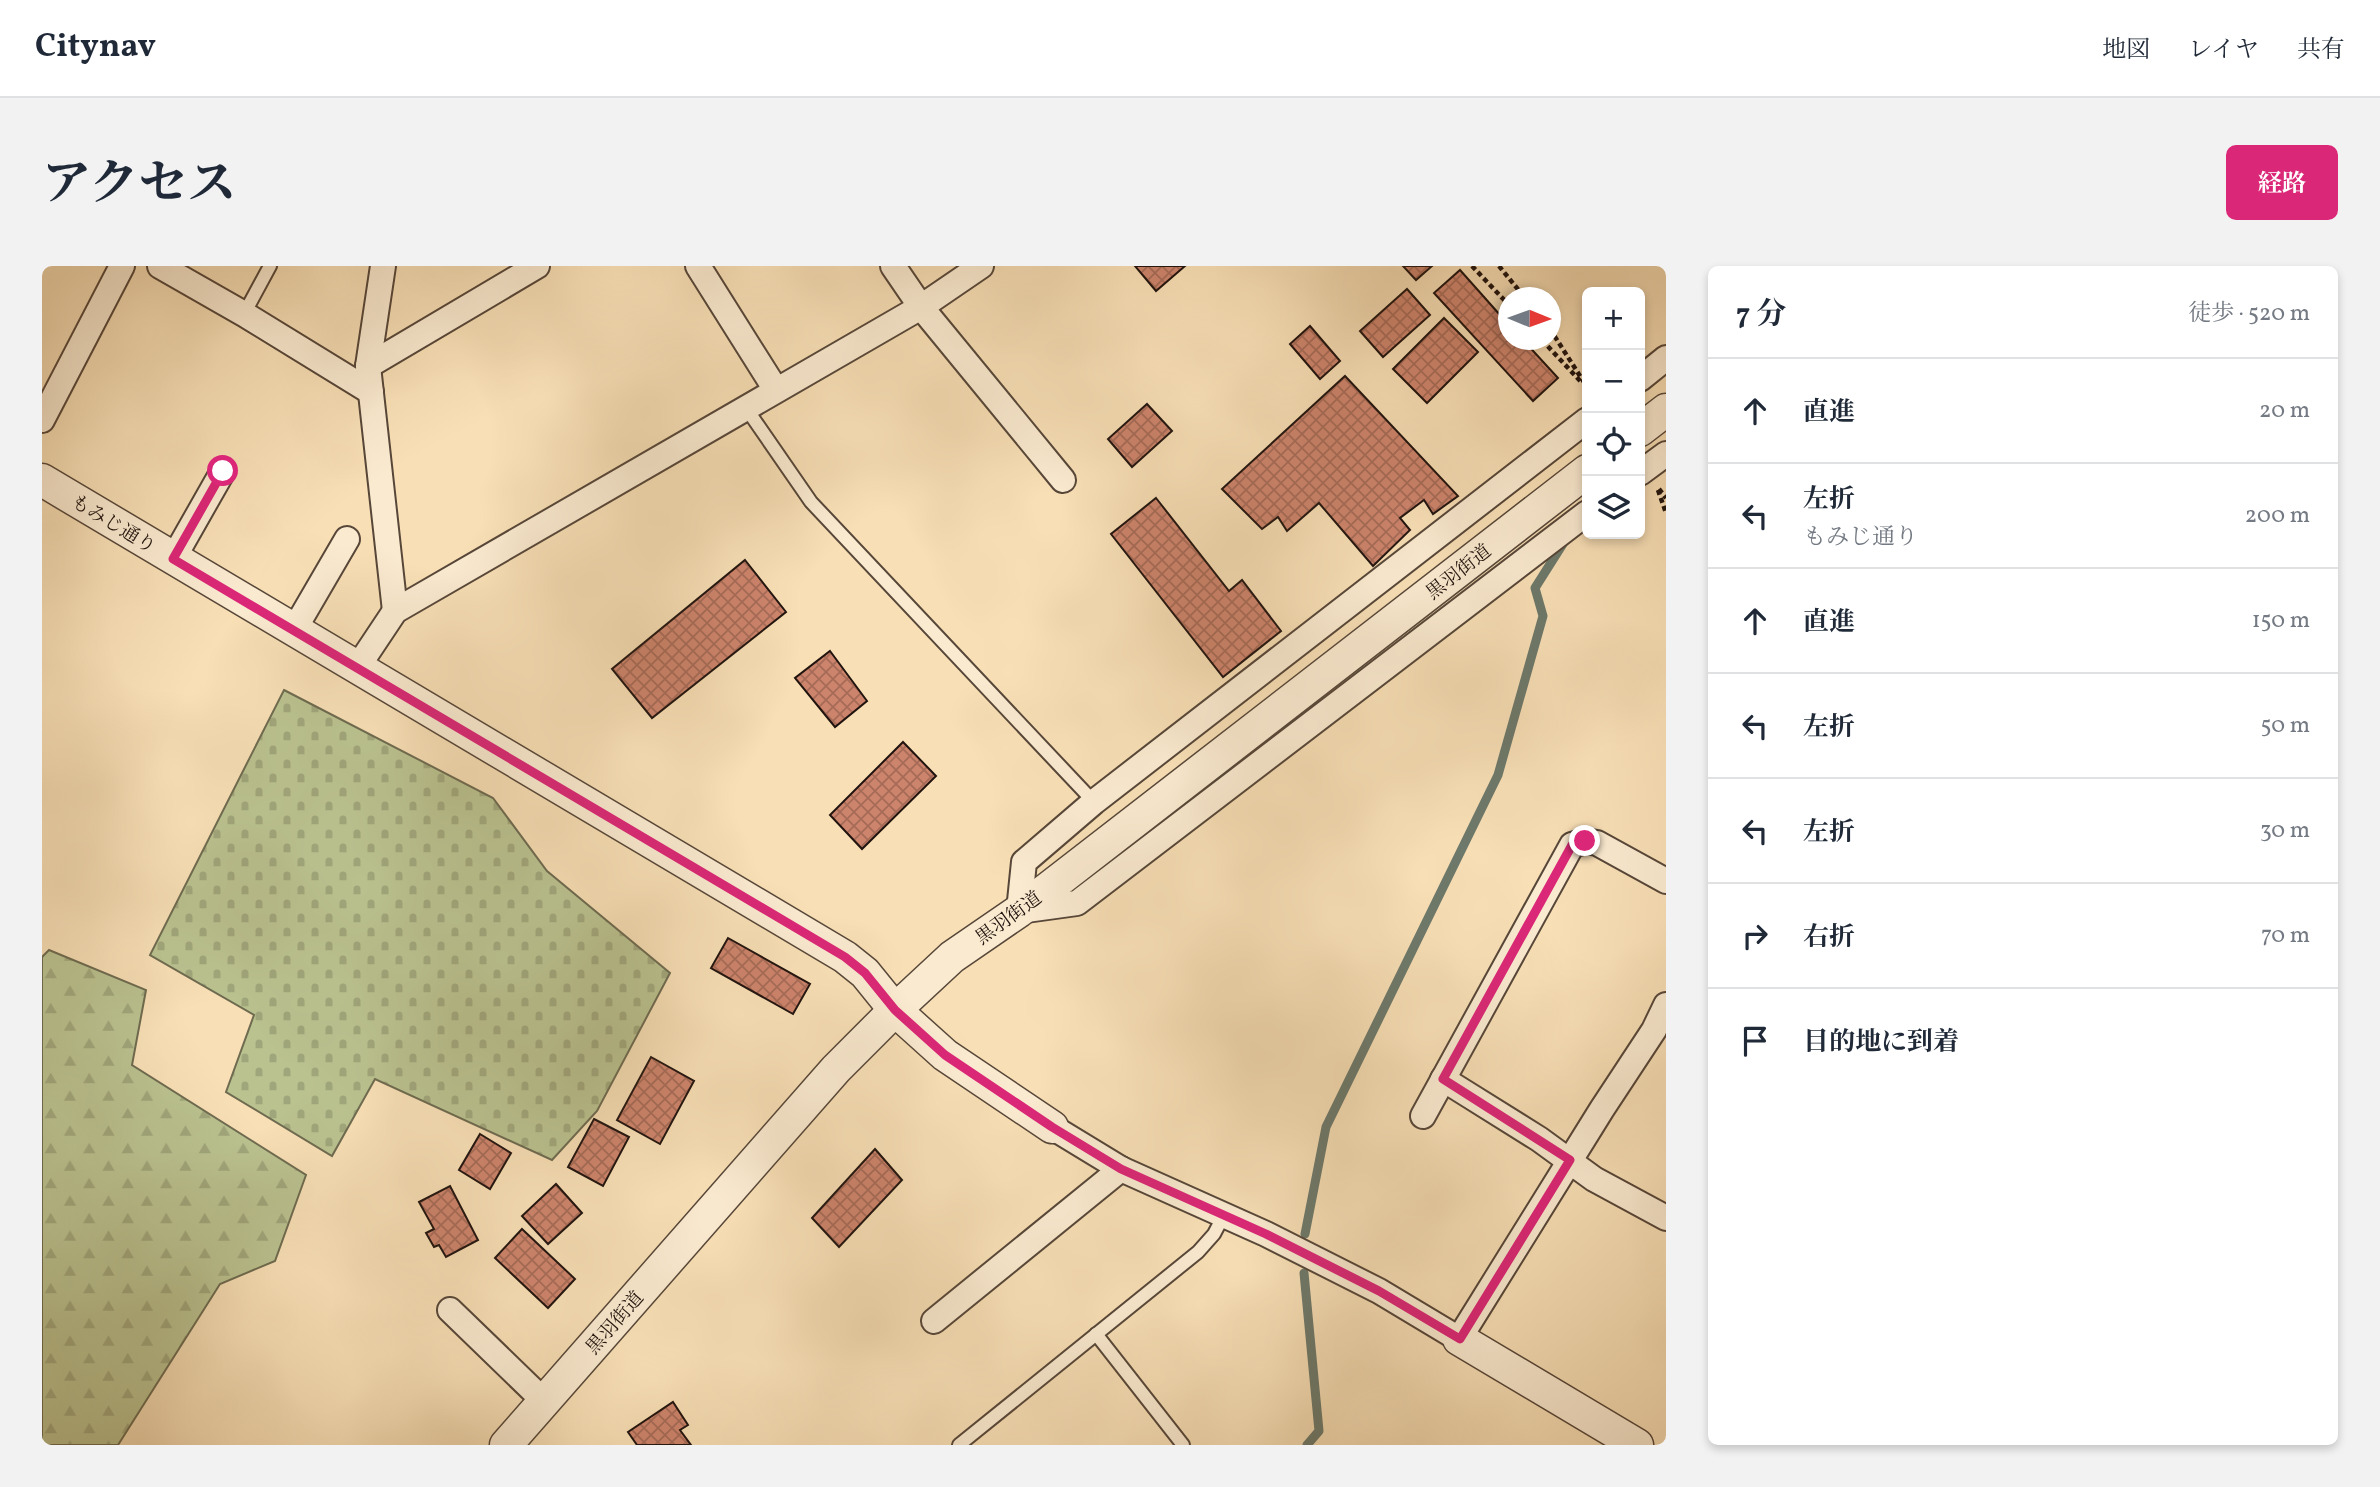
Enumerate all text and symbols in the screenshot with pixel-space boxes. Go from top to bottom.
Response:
text: Citynav [35,25,156,71]
text: 地図 [2102,34,2150,68]
text: レイヤ [2188,34,2259,68]
text: 共有 [2297,34,2345,68]
button: 経路 [2226,145,2338,220]
text: アクセス [42,152,237,221]
north arrow [1498,287,1561,350]
map controls [1582,287,1645,539]
button: + [1582,287,1645,350]
text: 7 分 [1736,294,1786,336]
text: 徒歩 · 520 m [2188,298,2310,330]
button: − [1582,350,1645,413]
icon: ahead [1736,392,1774,430]
text: 直進 [1803,395,1855,431]
text: 20 m [2259,395,2310,427]
button: locate [1582,413,1645,476]
route start [207,455,238,486]
button: layers [1582,476,1645,539]
text: 左折 [1803,482,1855,518]
street label: もみじ通り [66,489,160,560]
icon: left [1736,497,1774,535]
text: 200 m [2245,500,2310,532]
text: もみじ通り [1803,522,1918,554]
street label: 黒羽街道 [1421,539,1497,606]
icon: ahead [1736,602,1774,640]
text: 直進 [1803,605,1855,641]
text: 150 m [2252,605,2310,637]
icon: left [1736,707,1774,745]
text: 左折 [1803,710,1855,746]
text: 50 m [2261,710,2310,742]
icon: left [1736,812,1774,850]
text: 左折 [1803,815,1855,851]
text: 30 m [2260,815,2310,847]
route end [1569,825,1600,856]
street label: 黒羽街道 [971,886,1048,951]
icon: right [1736,917,1774,955]
text: 右折 [1803,920,1855,956]
text: 70 m [2261,920,2310,952]
icon: arrive [1736,1022,1774,1060]
text: 目的地に到着 [1803,1025,1959,1061]
street label: 黒羽街道 [581,1286,650,1361]

